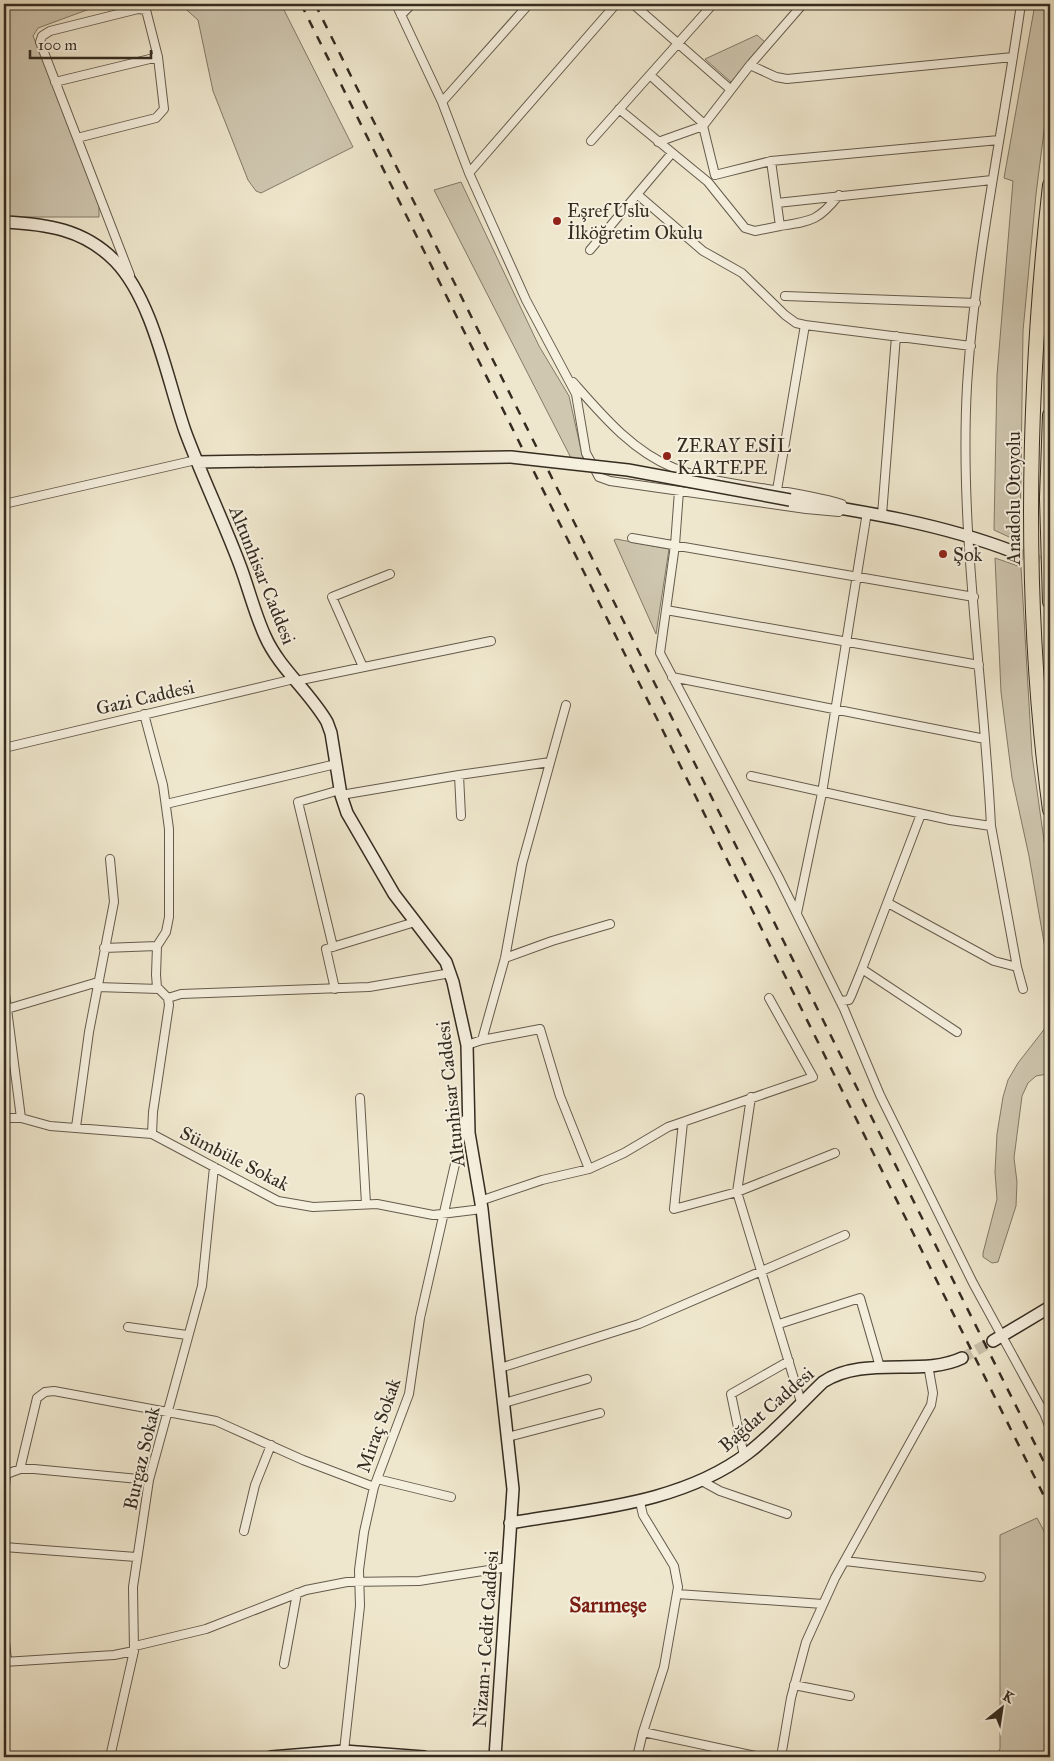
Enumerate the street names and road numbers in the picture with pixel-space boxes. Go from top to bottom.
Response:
street label: Anadolu Otoyolu [1002,431,1025,566]
street label: Altunhisar Caddesi [224,502,301,648]
street label: Gazi Caddesi [94,675,196,720]
street label: Altunhisar Caddesi [431,1020,470,1169]
street label: Sümbüle Sokak [176,1121,293,1196]
street label: Bağdat Caddesi [714,1362,819,1458]
street label: Miraç Sokak [352,1375,405,1475]
street label: Burgaz Sokak [118,1404,166,1512]
street label: Nizam-ı Cedit Caddesi [468,1550,503,1728]

